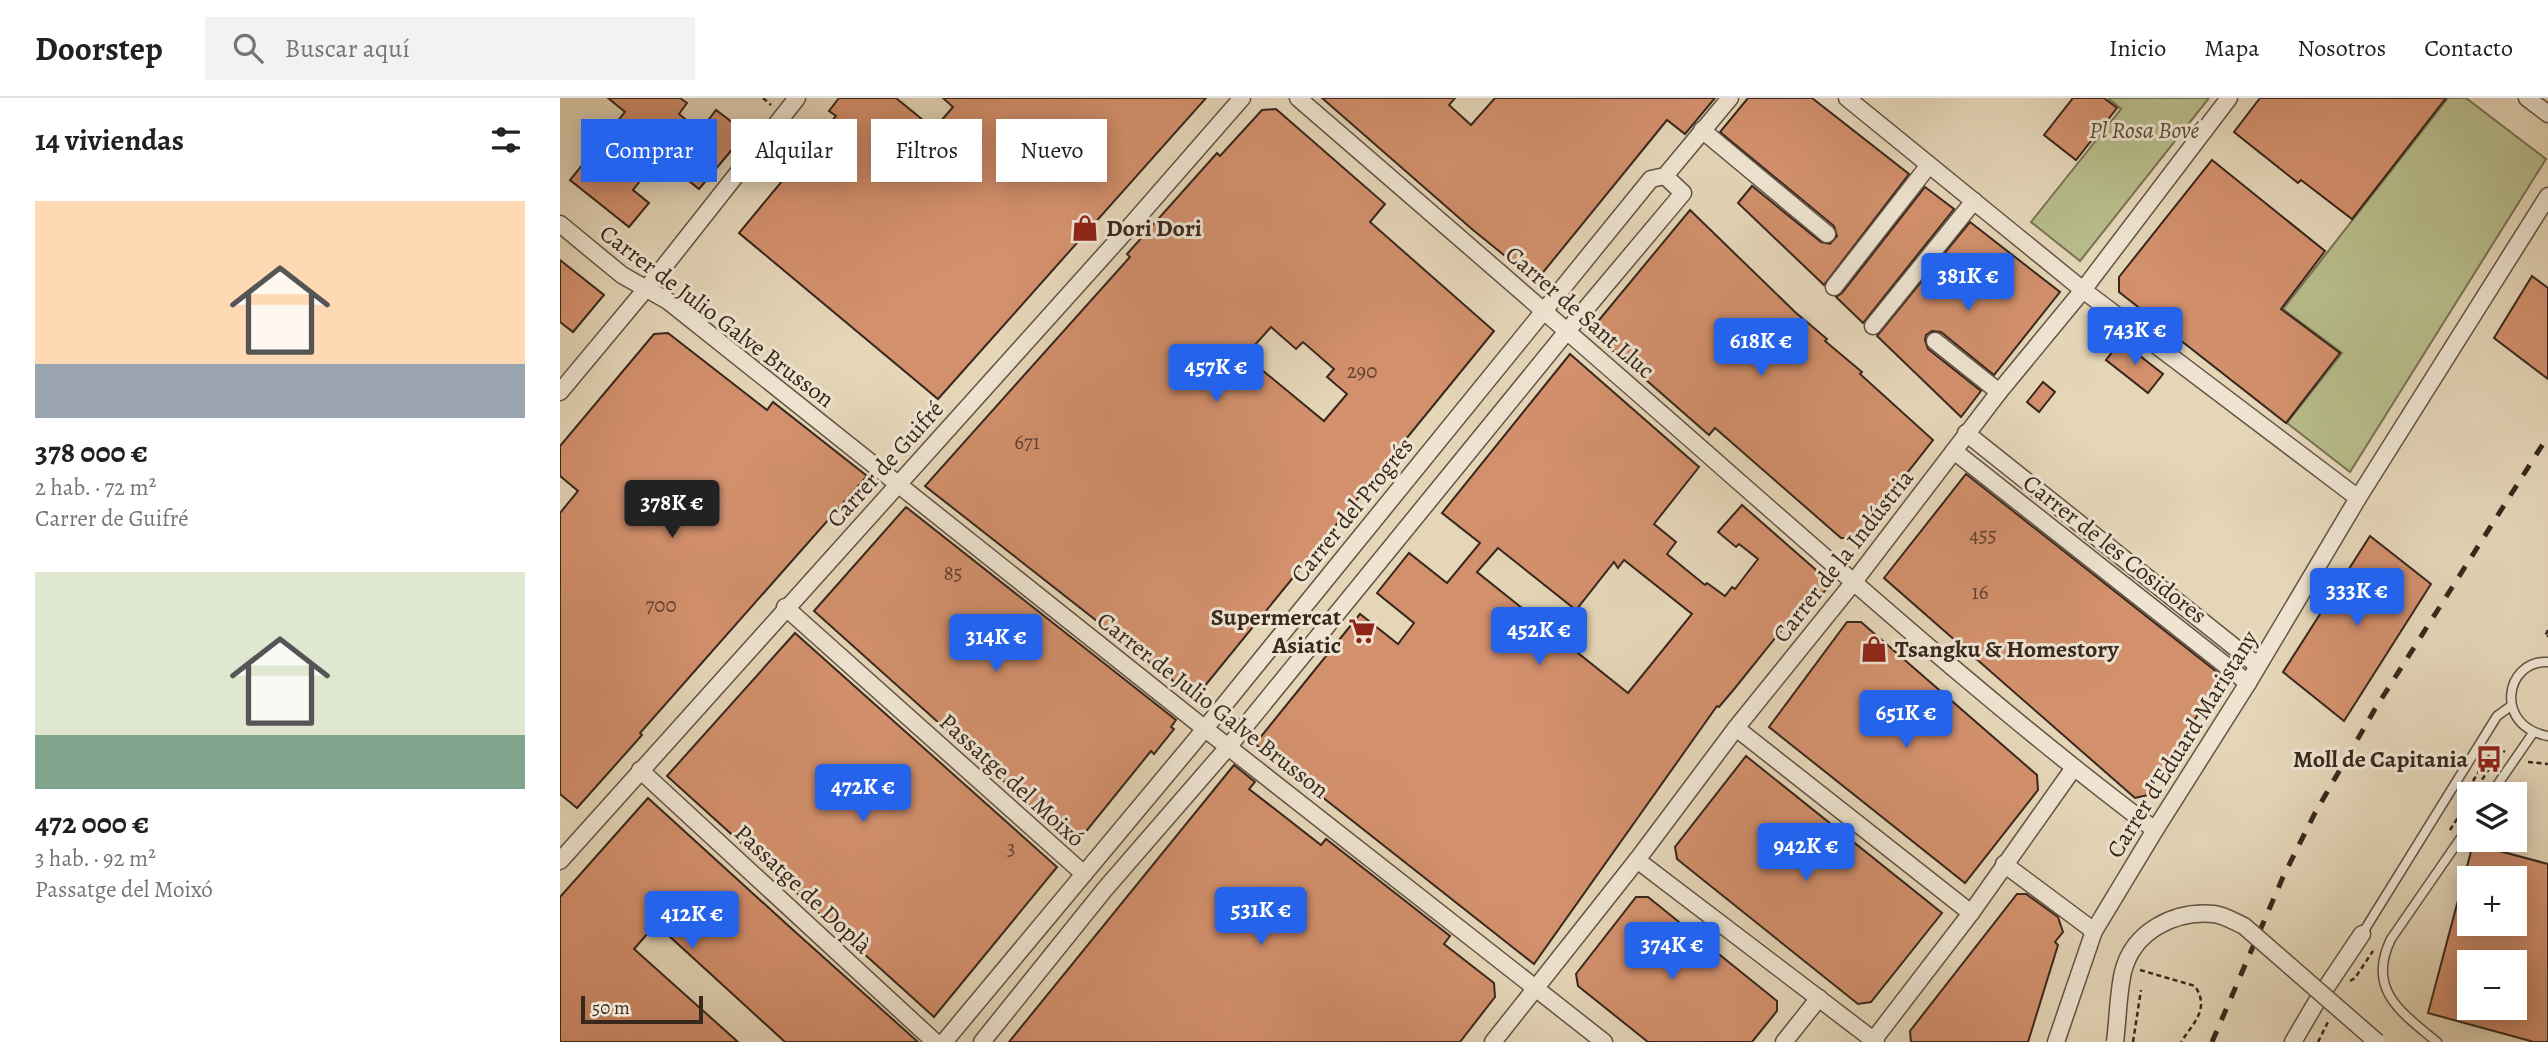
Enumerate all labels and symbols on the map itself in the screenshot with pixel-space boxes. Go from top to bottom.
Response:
park label: Pl Rosa Bové [2089,114,2199,146]
place label: Dori Dori [1106,212,1202,244]
shop icon: Dori Dori [1070,213,1100,243]
street label: Carrer de Julio Galve Brusson [593,217,841,415]
street label: Carrer de Sant Lluc [1499,238,1661,386]
pin: 381K € [1911,254,2025,313]
pin: 743K € [2078,308,2192,367]
pin: 618K € [1704,318,1818,378]
pin: 457K € [1159,344,1273,404]
house number: 290 [1347,357,1377,385]
street label: Carrer de Guifré [819,394,951,534]
house number: 671 [1014,428,1040,456]
street label: Carrer del Progrés [1283,431,1421,589]
street label: Carrer de la Indústria [1765,462,1921,649]
street label: Carrer de les Cosidores [2016,467,2214,631]
pin: 378K € [615,480,729,540]
house number: 455 [1969,521,1997,549]
house number: 85 [943,559,963,587]
pin: 333K € [2300,568,2414,628]
house number: 16 [1972,578,1989,606]
house number: 700 [645,591,677,619]
place label: Supermercat Asiatic [1211,601,1341,661]
street label: Carrer de Julio Galve Brusson [1090,604,1336,806]
pin: 452K € [1482,608,1596,667]
pin: 314K € [939,614,1053,674]
supermarket icon: Supermercat Asiatic [1347,616,1377,646]
street label: Carrer d'Eduard Maristany [2099,624,2265,864]
place label: Tsangku & Homestory [1895,633,2120,665]
shop icon: Tsangku & Homestory [1859,634,1889,664]
pin: 651K € [1849,690,1963,750]
street label: Passatge del Moixó [932,706,1092,854]
place label: Moll de Capitania [2293,743,2468,775]
bus stop icon: Moll de Capitania [2474,744,2504,774]
pin: 472K € [806,764,920,824]
street label: Passatge de Doplà [727,817,879,962]
pin: 942K € [1749,824,1863,883]
house number: 3 [1007,834,1015,862]
pin: 531K € [1204,888,1318,947]
pin: 412K € [635,892,749,951]
pin: 374K € [1615,922,1729,982]
scale bar [581,993,704,1025]

